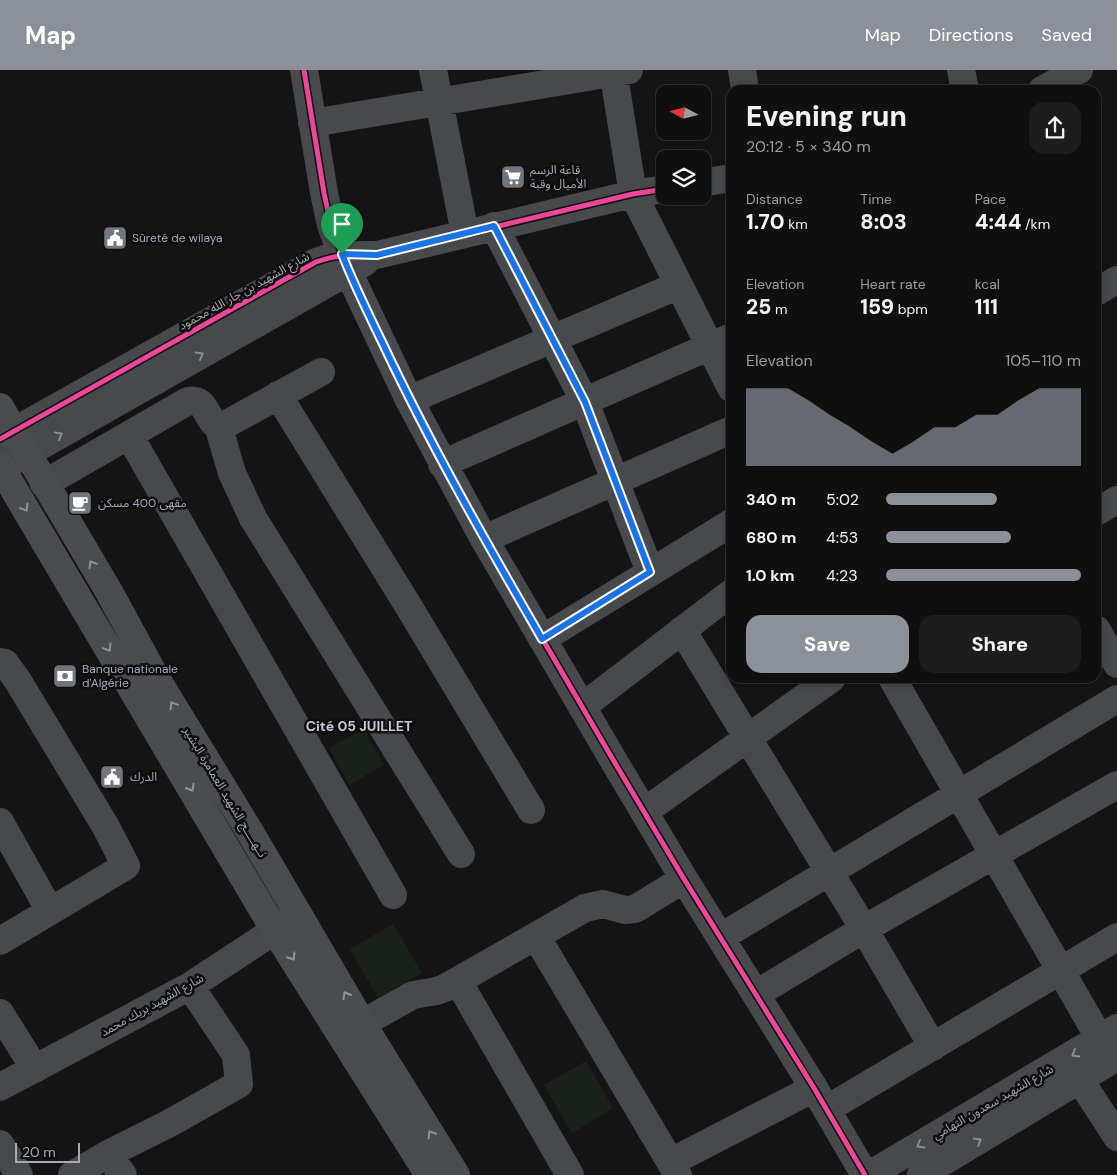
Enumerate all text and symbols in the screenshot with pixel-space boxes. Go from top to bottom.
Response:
text: Map [25,20,76,51]
text: Map [865,23,901,47]
text: Directions [929,23,1014,47]
text: Saved [1042,23,1092,47]
north arrow [656,85,711,140]
map controls [656,85,711,205]
text: Evening run [746,98,907,135]
button: share [1029,102,1081,154]
text: 20:12 · 5 × 340 m [746,136,871,157]
button: layers [656,150,711,205]
place label: قاعة الرسم الأميال وقبة [530,162,586,192]
supermarket icon: قاعة الرسم الأميال وقبة [500,164,526,190]
text: Distance [746,190,803,208]
text: Time [860,190,892,208]
text: Pace [975,190,1006,208]
pin [321,203,363,254]
text: 1.70 [746,208,785,236]
text: 8:03 [860,208,907,236]
text: 4:44 [975,208,1021,236]
icon: arrive [328,210,356,238]
text: km [785,215,808,233]
text: /km [1021,215,1050,233]
public building icon: Sûreté de wilaya [102,225,128,251]
place label: Sûreté de wilaya [132,230,223,246]
street label: شارع الشهيد بن جار الله محمود [176,248,313,335]
text: Elevation [746,275,804,293]
text: Heart rate [860,275,926,293]
text: kcal [975,275,1000,293]
text: 25 [746,293,771,321]
text: 159 [860,293,894,321]
text: 111 [975,293,998,321]
text: m [771,300,787,318]
text: bpm [894,300,928,318]
text: Elevation [746,350,813,371]
text: 105–110 m [1005,350,1081,371]
one-way arrow [195,352,204,362]
one-way arrow [53,432,62,442]
text: 340 m [746,489,796,510]
text: 5:02 [826,489,859,510]
cafe icon: مقهى 400 مسكن [67,490,93,516]
place label: مقهى 400 مسكن [98,495,187,511]
one-way arrow [19,503,29,512]
text: 680 m [746,527,796,548]
text: 4:53 [826,527,858,548]
one-way arrow [88,561,98,570]
text: 1.0 km [746,565,795,586]
text: 4:23 [826,565,858,586]
button: Save [746,615,909,673]
button: Share [919,615,1081,673]
one-way arrow [102,642,112,651]
place label: Banque nationale d'Algérie [82,661,178,691]
bank icon: Banque nationale d'Algérie [52,663,78,689]
one-way arrow [169,702,179,711]
district label: Cité 05 JUILLET [306,717,412,735]
street label: نــهـــــج الشهيد العمامرة البشير [178,723,271,861]
public building icon: الدرك [99,764,125,790]
place label: الدرك [130,769,157,785]
one-way arrow [185,782,195,791]
one-way arrow [286,952,295,961]
street label: شارع الشهيد بريك محمد [98,970,207,1041]
one-way arrow [342,991,352,1000]
one-way arrow [1072,1047,1081,1057]
street label: شارع الشهيد سعدون التهامي [930,1061,1057,1145]
one-way arrow [427,1130,437,1139]
one-way arrow [972,1137,981,1147]
one-way arrow [916,1138,925,1148]
scale bar [15,1140,80,1163]
text: 20 m [22,1143,56,1161]

